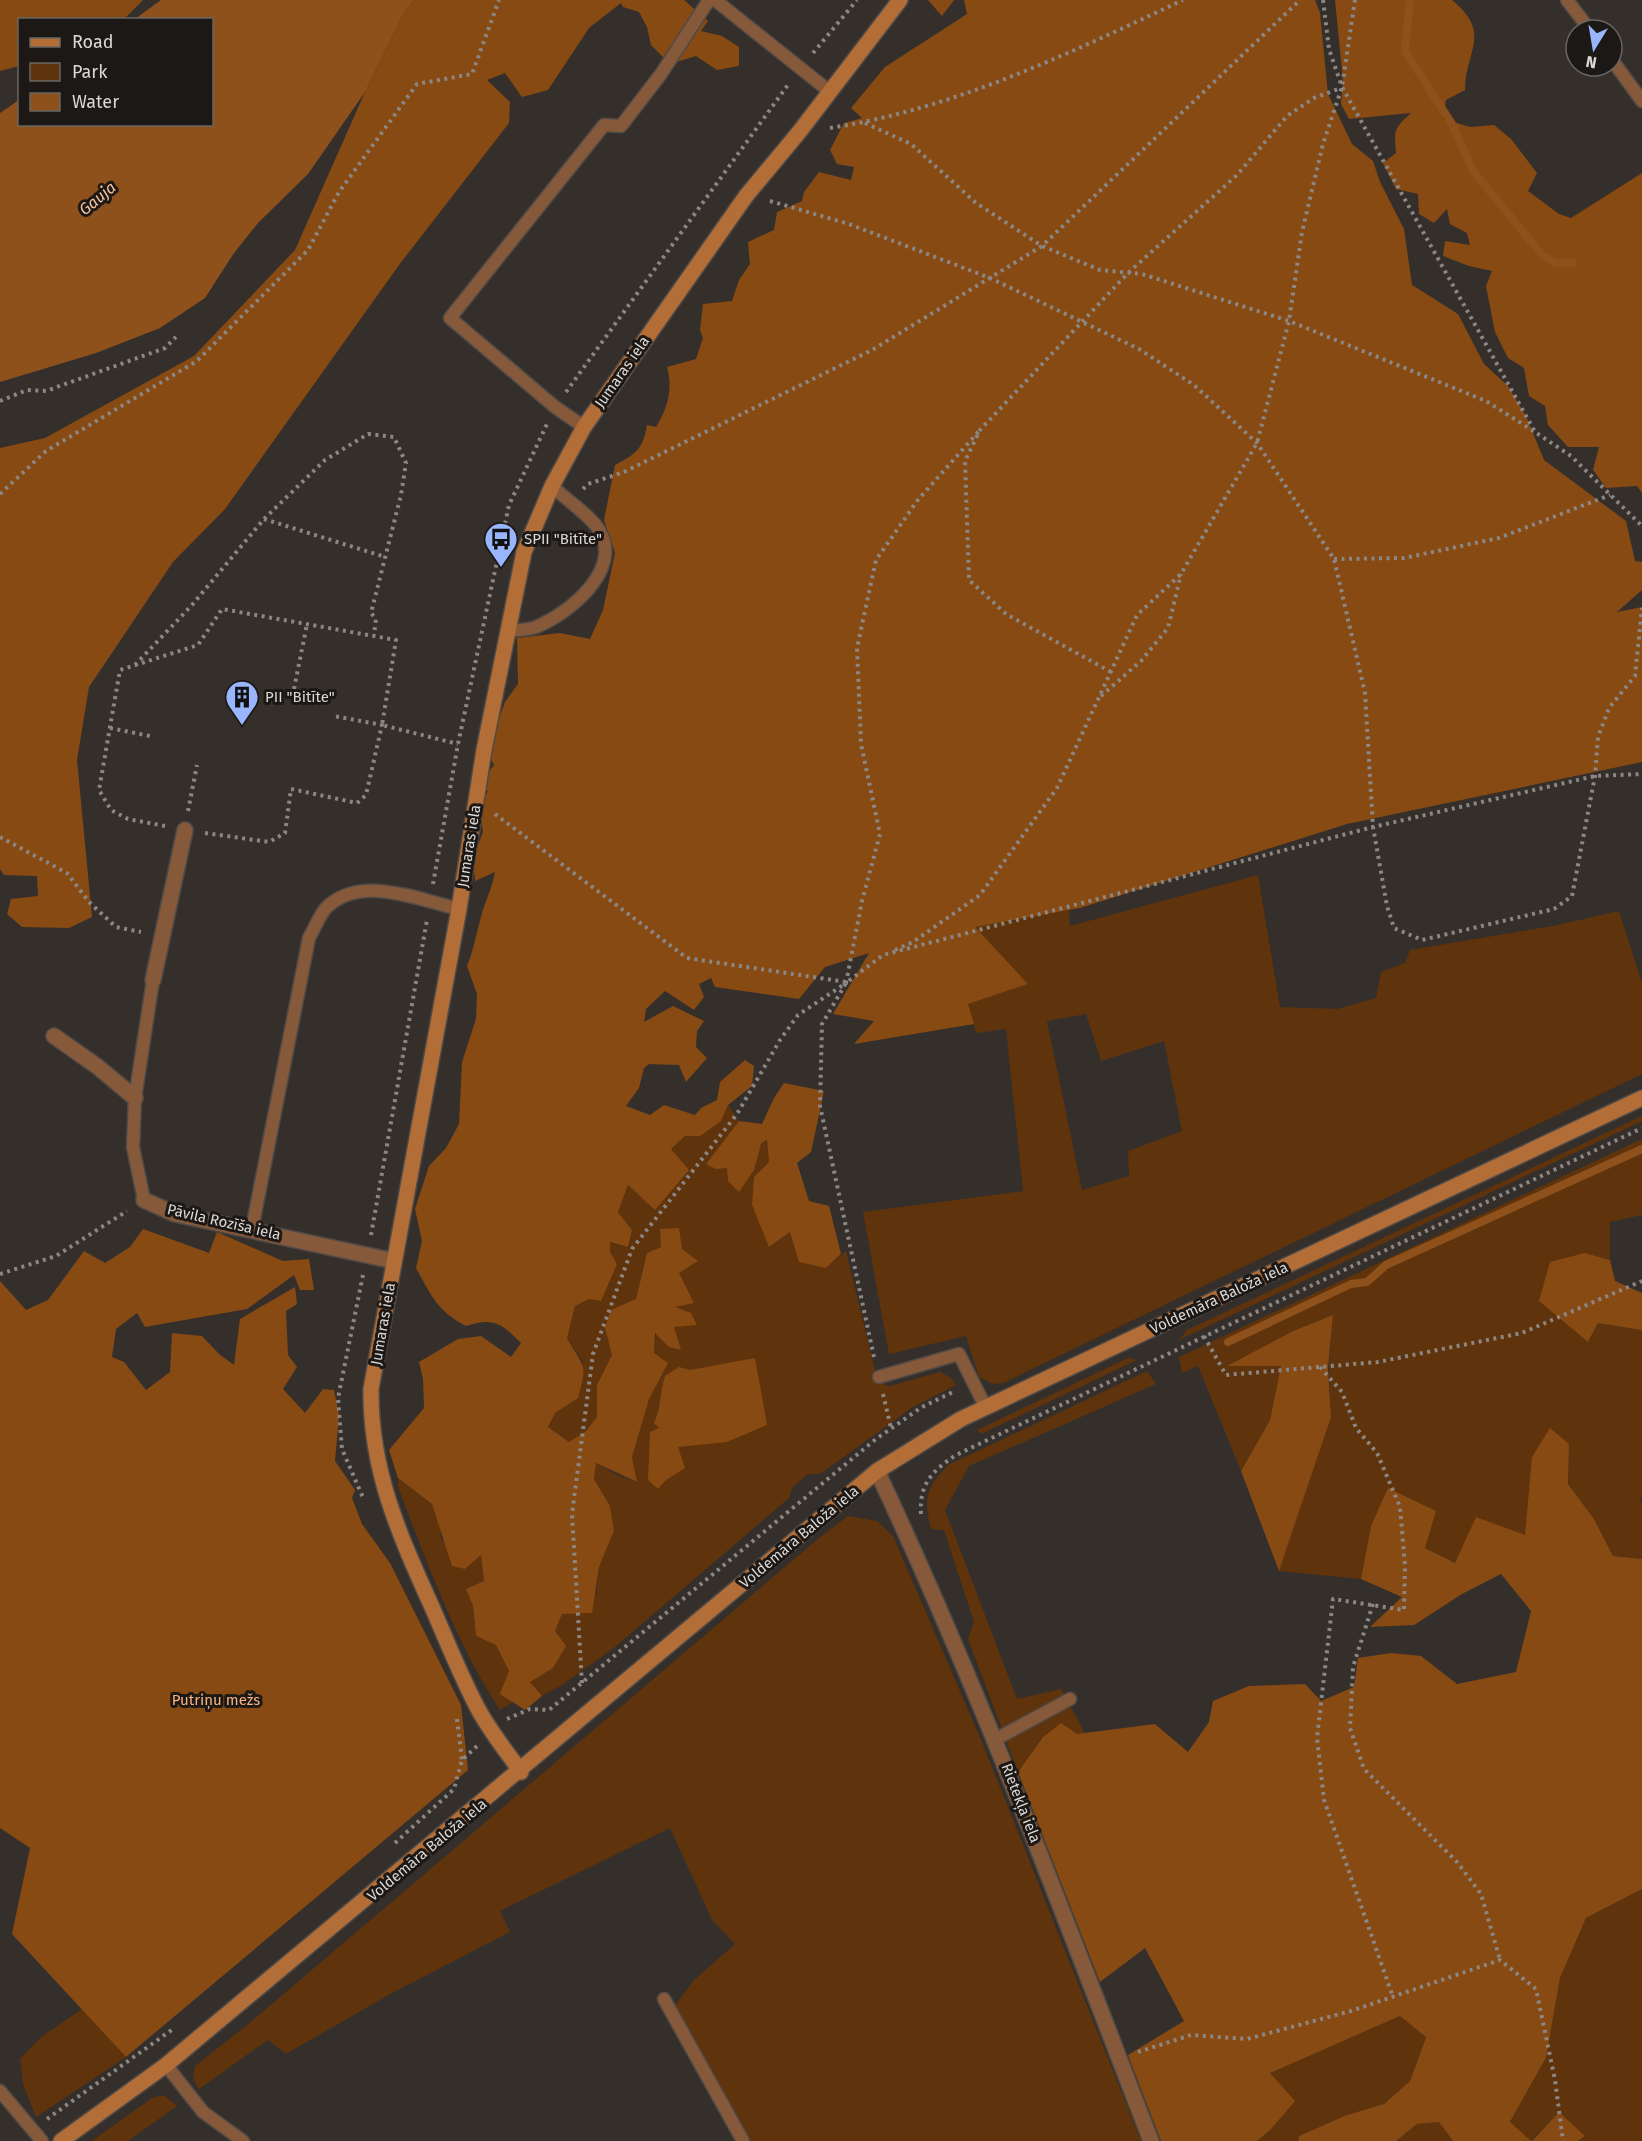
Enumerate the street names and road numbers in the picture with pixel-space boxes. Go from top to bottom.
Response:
street label: Jumaras iela [591,333,653,411]
street label: Jumaras iela [454,803,484,889]
street label: Pāvila Rozīša iela [165,1200,283,1244]
street label: Voldemāra Baloža iela [1147,1258,1291,1338]
street label: Jumaras iela [367,1281,399,1367]
street label: Voldemāra Baloža iela [736,1482,862,1592]
street label: Rietekļa iela [997,1761,1044,1846]
street label: Voldemāra Baloža iela [364,1795,490,1905]

